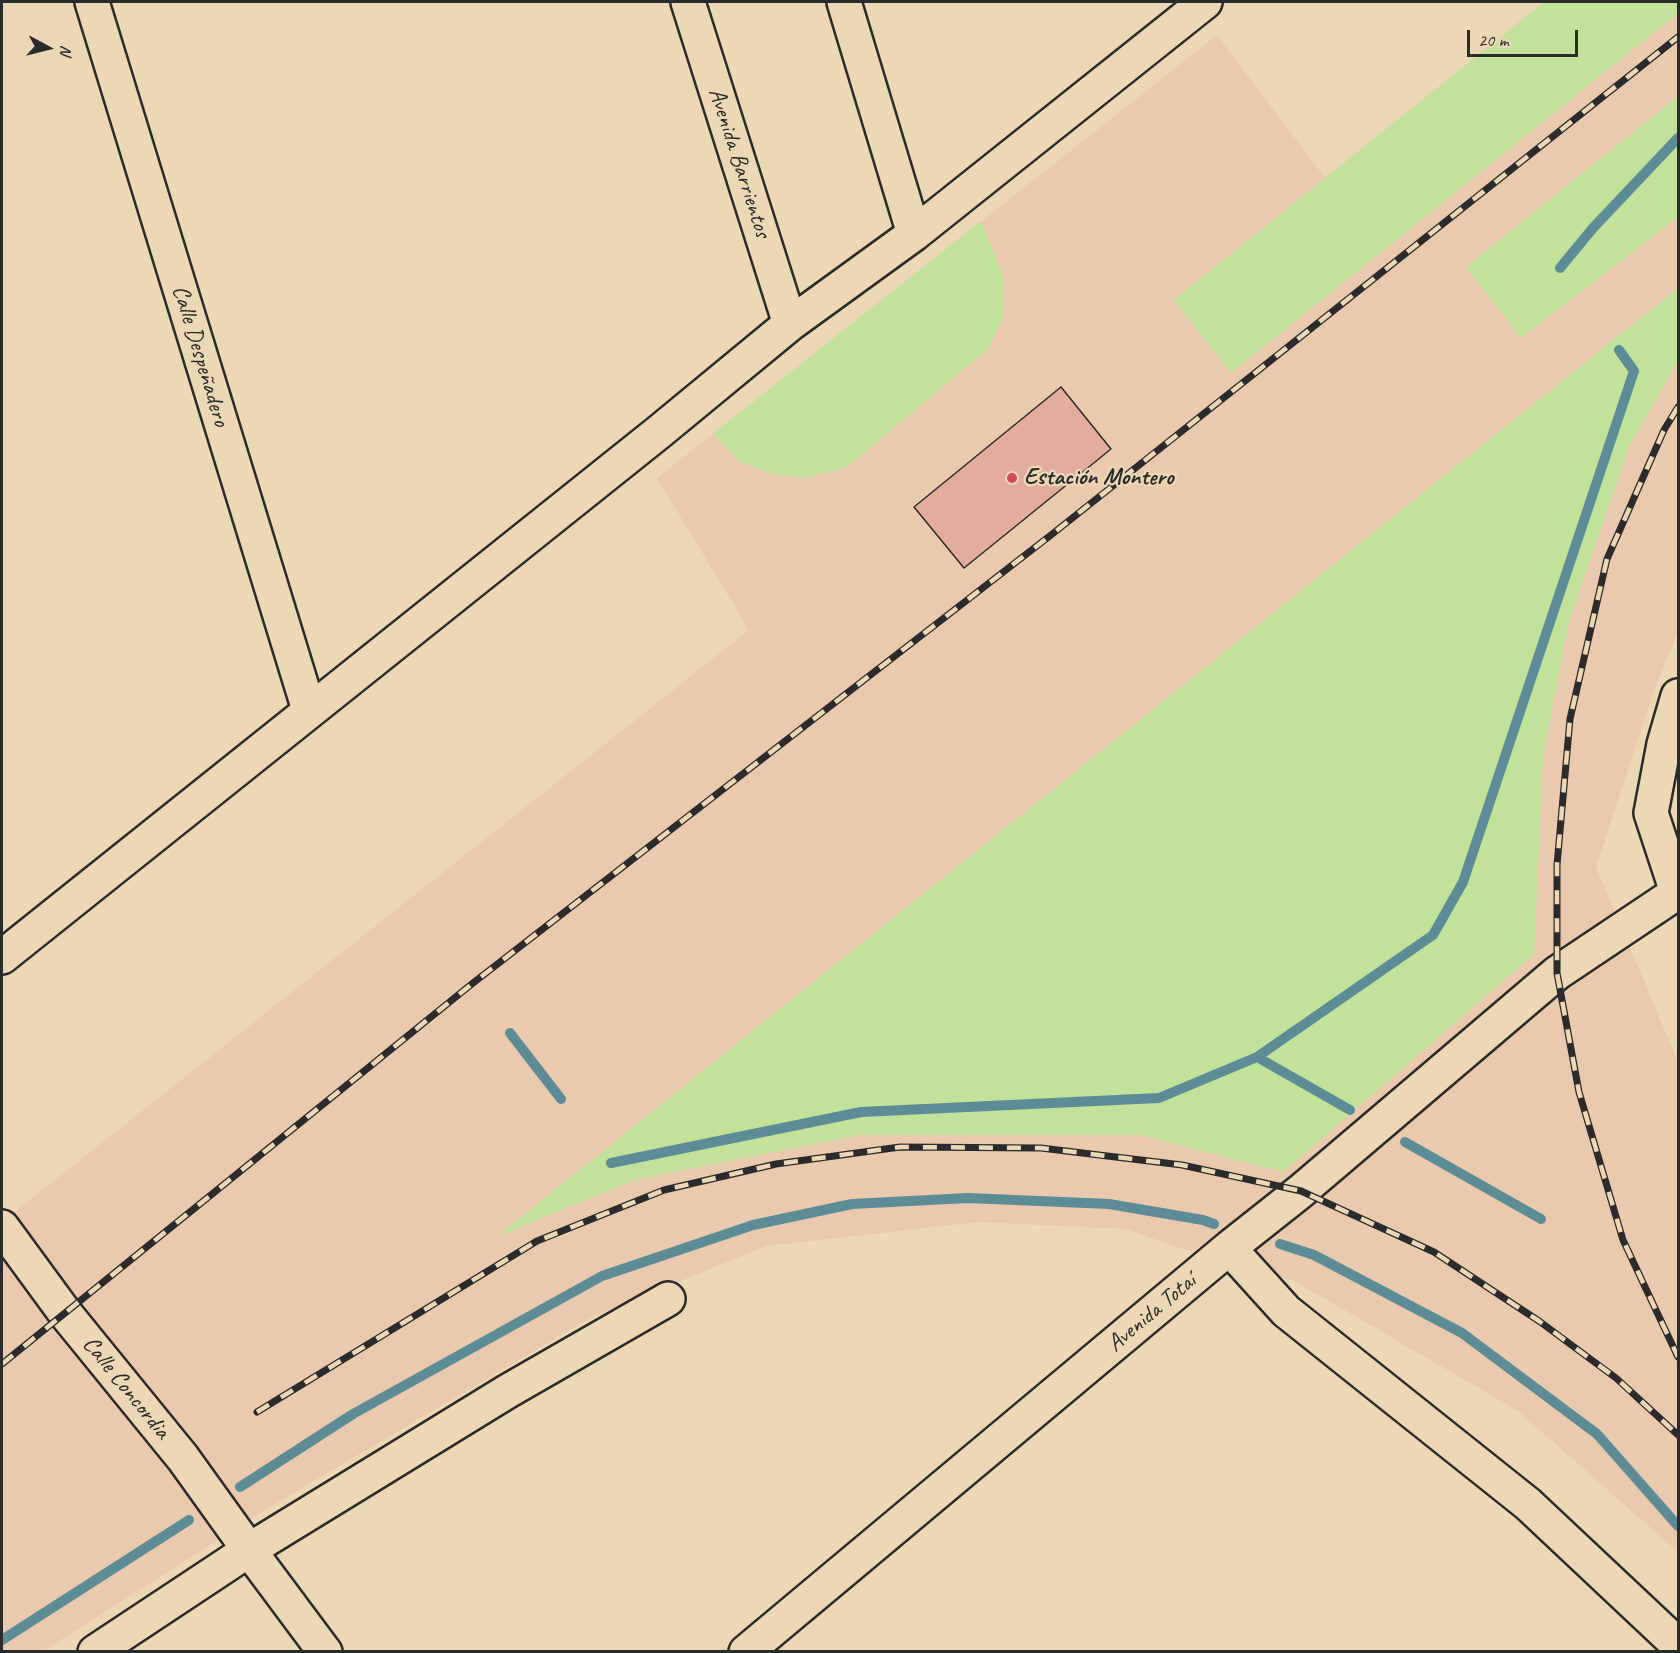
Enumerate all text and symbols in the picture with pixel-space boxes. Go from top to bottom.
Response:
north arrow [18,18,78,78]
scale bar [1470,18,1581,56]
text: 20 m [1478,29,1509,51]
text: N [55,44,76,56]
street label: Avenida Barrientos [701,84,777,242]
street label: Calle Despeñadero [165,282,235,430]
place label: Estación Montero [1024,464,1174,492]
marker: Estación Montero [1005,471,1019,485]
street label: Avenida Totaí [1102,1267,1202,1359]
street label: Calle Concordia [76,1331,176,1445]

